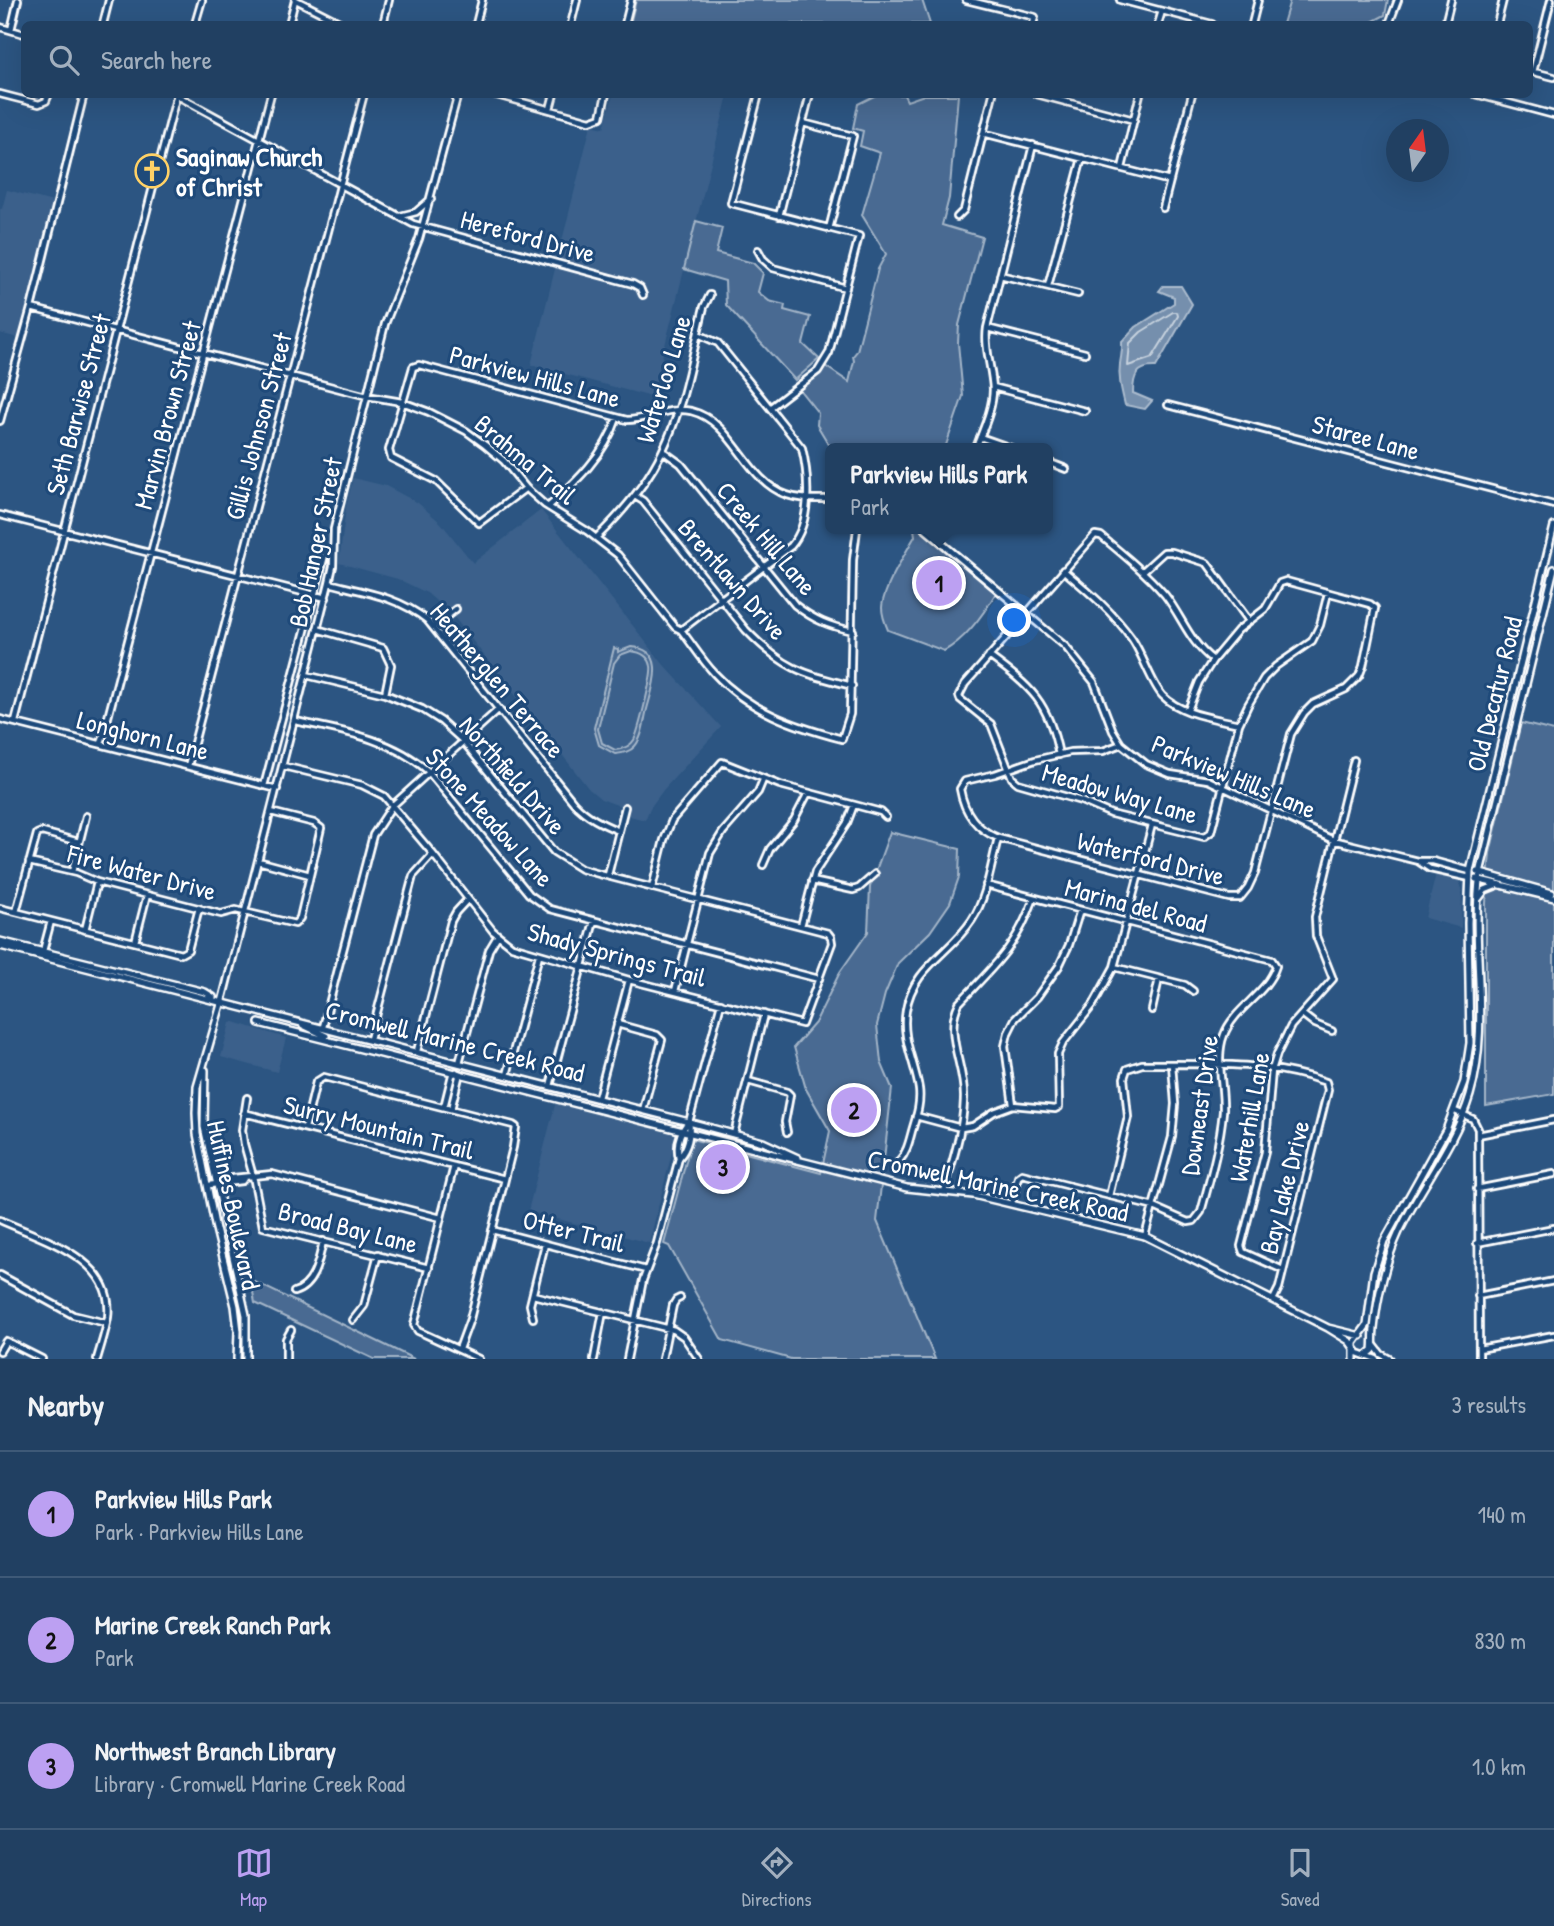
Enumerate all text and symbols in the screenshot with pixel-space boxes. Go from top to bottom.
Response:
search box [21,21,1533,98]
icon: search [45,41,83,79]
text: Search here [101,42,212,77]
north arrow [1386,119,1449,182]
place label: Saginaw Church of Christ [176,139,322,204]
church icon: Saginaw Church of Christ [133,152,171,190]
street label: Hereford Drive [457,201,599,271]
street label: Seth Barwise Street [37,309,119,498]
street label: Waterloo Lane [627,311,699,447]
street label: Marvin Brown Street [125,316,209,513]
street label: Gillis Johnson Street [216,327,300,524]
street label: Parkview Hills Lane [446,336,624,416]
street label: Brahma Trail [468,406,585,512]
street label: Staree Lane [1308,406,1424,468]
popup [825,443,1053,534]
street label: Bob Hanger Street [280,453,350,630]
text: Parkview Hills Park [851,456,1027,491]
street label: Creek Hill Lane [709,474,825,602]
text: Park [851,491,889,522]
street label: Brentlawn Drive [671,511,795,647]
pin: 1 [916,557,962,609]
street label: Heatherglen Terrace [423,595,573,765]
your location [997,603,1031,637]
street label: Old Decatur Road [1458,613,1530,775]
street label: Longhorn Lane [73,702,213,768]
street label: Northfield Drive [452,708,574,842]
street label: Parkview Hills Lane [1147,726,1321,826]
street label: Stone Meadow Lane [418,740,562,894]
street label: Meadow Way Lane [1038,754,1202,832]
street label: Waterford Drive [1074,823,1228,893]
street label: Fire Water Drive [63,835,220,909]
street label: Marina del Road [1061,869,1211,941]
street label: Shady Springs Trail [524,913,710,995]
street label: Cromwell Marine Creek Road [322,992,588,1090]
street label: Downeast Drive [1172,1033,1226,1177]
street label: Waterhill Lane [1220,1049,1278,1185]
pin: 2 [831,1084,877,1136]
street label: Surry Mountain Trail [280,1086,478,1168]
street label: Huffines Boulevard [199,1117,269,1293]
street label: Bay Lake Drive [1251,1117,1317,1257]
street label: Cromwell Marine Creek Road [864,1140,1132,1230]
pin: 3 [700,1141,746,1193]
street label: Broad Bay Lane [275,1193,421,1261]
street label: Otter Trail [519,1201,629,1261]
text: Nearby [28,1385,104,1425]
text: 3 results [1451,1389,1526,1420]
text: Parkview Hills Park [95,1481,272,1516]
text: 1 [47,1499,55,1530]
text: 140 m [1478,1499,1526,1530]
text: Park · Parkview Hills Lane [95,1516,304,1547]
text: Marine Creek Ranch Park [95,1607,331,1642]
text: 2 [46,1625,56,1656]
text: 830 m [1475,1625,1526,1656]
text: Park [95,1642,133,1673]
text: Northwest Branch Library [95,1733,336,1768]
text: 3 [46,1751,56,1782]
text: 1.0 km [1472,1751,1526,1782]
text: Library · Cromwell Marine Creek Road [95,1768,405,1799]
tab: Map [235,1844,273,1912]
tab: Directions [742,1844,812,1912]
tab: Saved [1281,1844,1319,1912]

